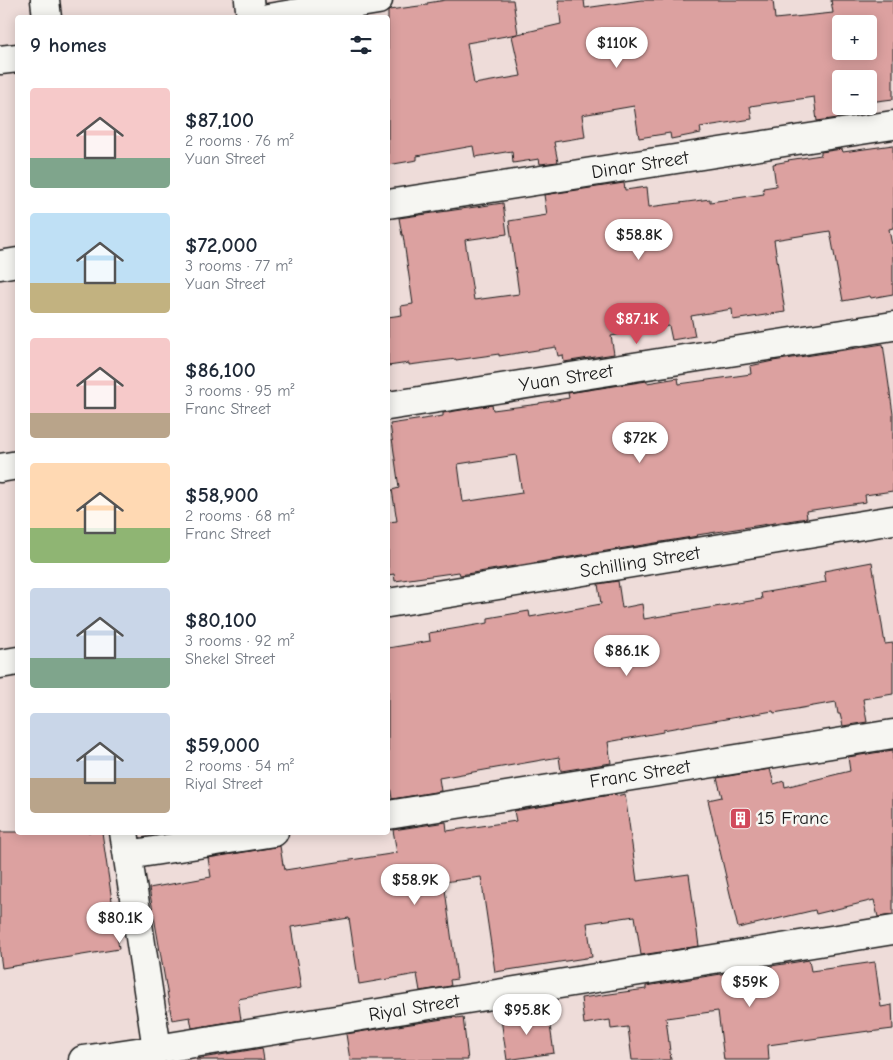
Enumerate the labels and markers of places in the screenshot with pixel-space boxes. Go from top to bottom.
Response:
pin: $110K [582,27,652,69]
pin: $58.8K [598,218,680,261]
pin: $87.1K [596,302,678,345]
pin: $72K [610,422,670,464]
pin: $86.1K [586,634,668,677]
building icon: 15 Franc [729,806,753,830]
place label: 15 Franc [757,807,829,829]
pin: $58.9K [374,864,456,906]
pin: $80.1K [79,902,161,944]
pin: $59K [720,966,780,1008]
pin: $95.8K [486,994,568,1036]

